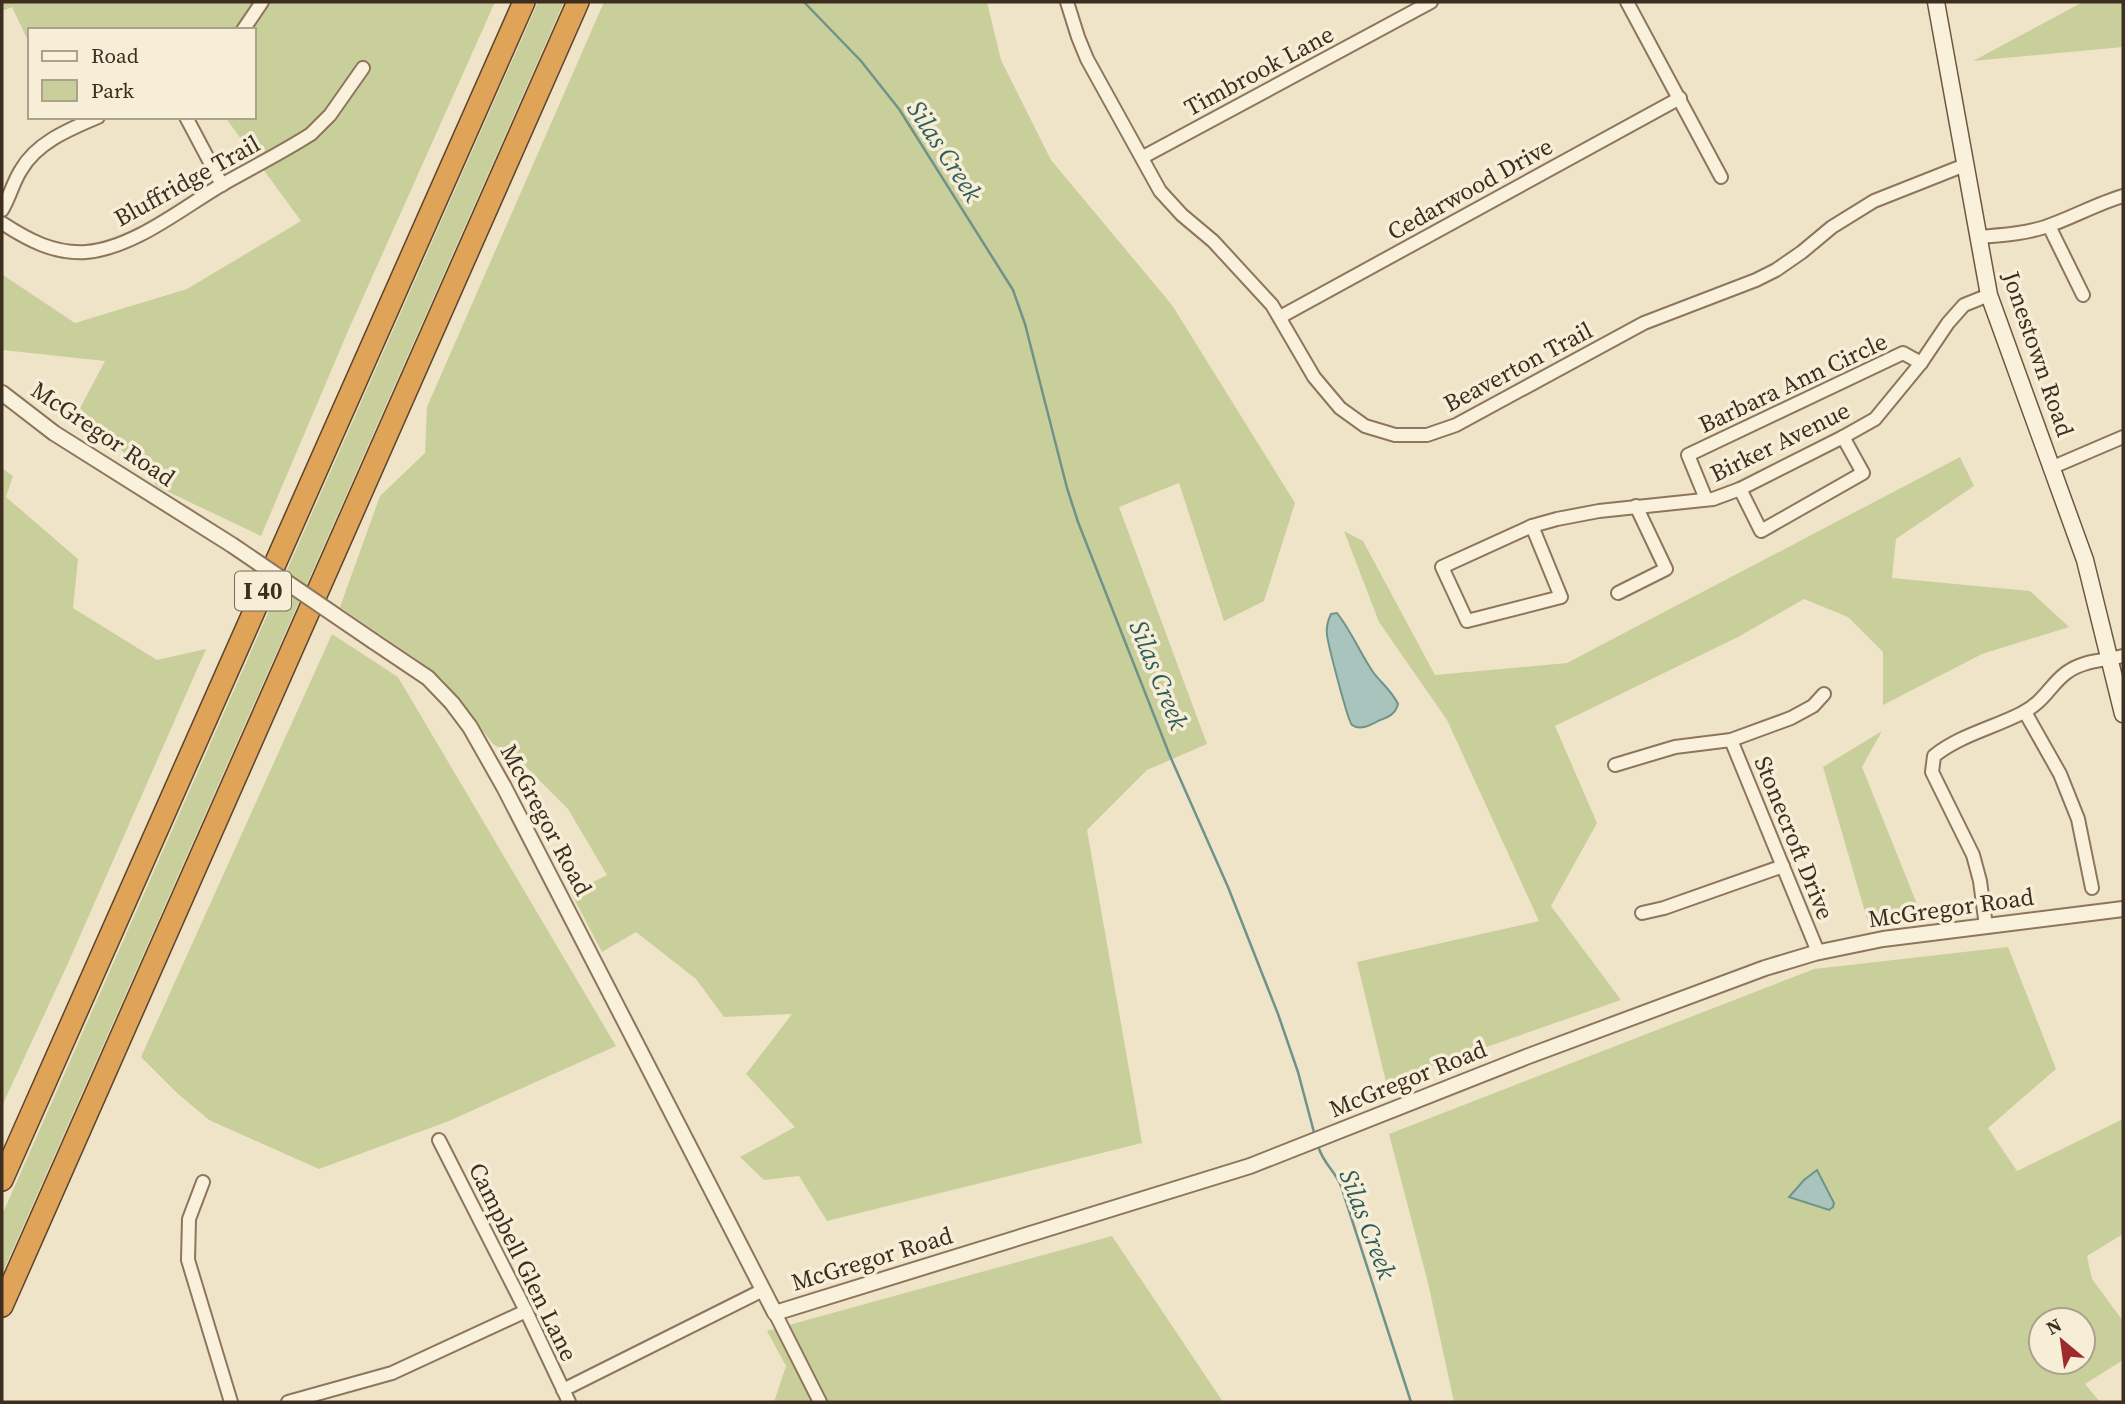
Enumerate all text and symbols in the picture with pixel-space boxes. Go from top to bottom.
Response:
street label: Timbrook Lane [1178,17,1339,124]
legend [28,28,256,119]
text: Road [91,41,139,70]
text: Park [91,76,135,105]
water label: Silas Creek [899,93,992,210]
street label: Bluffridge Trail [108,127,266,234]
street label: Cedarwood Drive [1381,129,1558,248]
street label: Jonestown Road [1994,266,2082,441]
street label: Beaverton Trail [1438,313,1598,420]
street label: Barbara Ann Circle [1693,324,1892,441]
street label: McGregor Road [25,373,182,494]
street label: Birker Avenue [1704,394,1855,490]
road number: I 40 [235,572,291,610]
water label: Silas Creek [1121,615,1198,736]
street label: McGregor Road [493,738,600,902]
street label: Stonecroft Drive [1747,751,1842,924]
street label: McGregor Road [1866,879,2036,935]
street label: McGregor Road [1324,1032,1492,1125]
street label: Campbell Glen Lane [461,1157,586,1367]
water label: Silas Creek [1331,1164,1406,1285]
street label: McGregor Road [787,1218,957,1299]
north arrow [2027,1306,2097,1376]
text: N [2041,1311,2066,1341]

